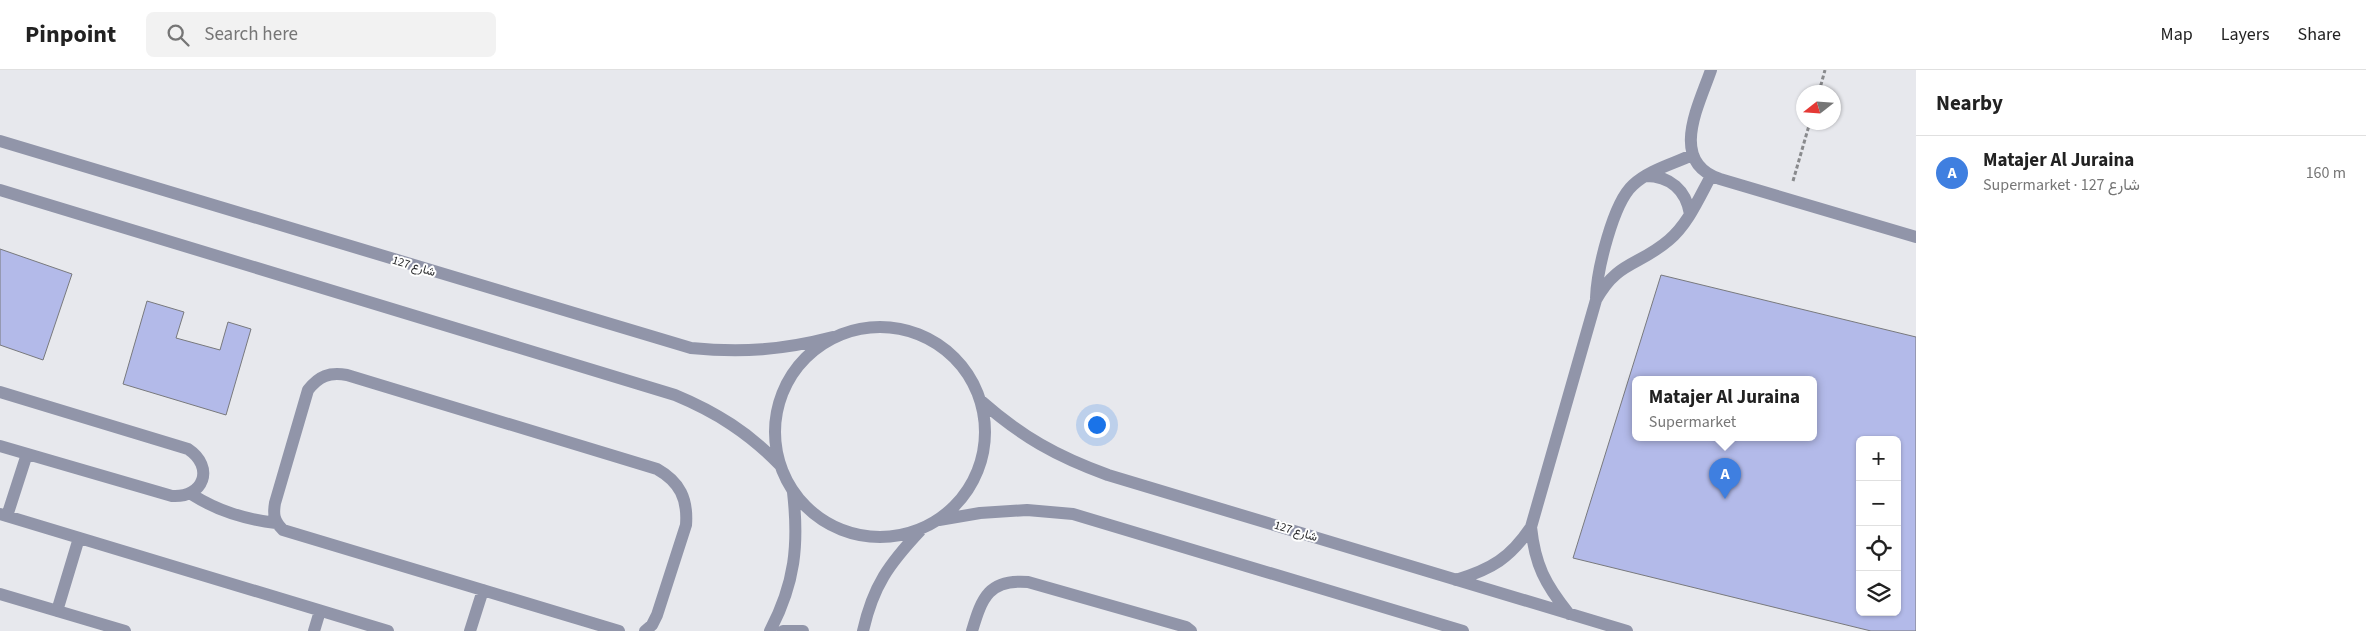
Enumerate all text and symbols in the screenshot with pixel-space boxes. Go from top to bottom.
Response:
search box [146,12,496,57]
text: Pinpoint [25,17,116,52]
icon: search [164,21,192,49]
text: Search here [204,21,298,48]
text: Map [2161,22,2193,47]
text: Layers [2221,22,2270,47]
text: Share [2298,22,2341,47]
north arrow [1796,85,1841,130]
text: Nearby [1936,88,2003,118]
text: Matajer Al Juraina [1983,147,2134,174]
text: A [1947,162,1957,184]
text: 160 m [2306,162,2346,184]
text: Supermarket · شارع 127 [1983,174,2140,196]
street label: شارع 127 [390,252,438,281]
popup [1632,376,1817,441]
text: Matajer Al Juraina [1649,384,1800,411]
text: Supermarket [1649,411,1736,433]
your location [1084,412,1110,438]
map controls [1856,436,1901,616]
button: + [1856,436,1901,481]
pin: A [1709,458,1741,499]
button: − [1856,481,1901,526]
street label: شارع 127 [1272,517,1320,546]
button: locate [1856,526,1901,571]
button: layers [1856,571,1901,616]

